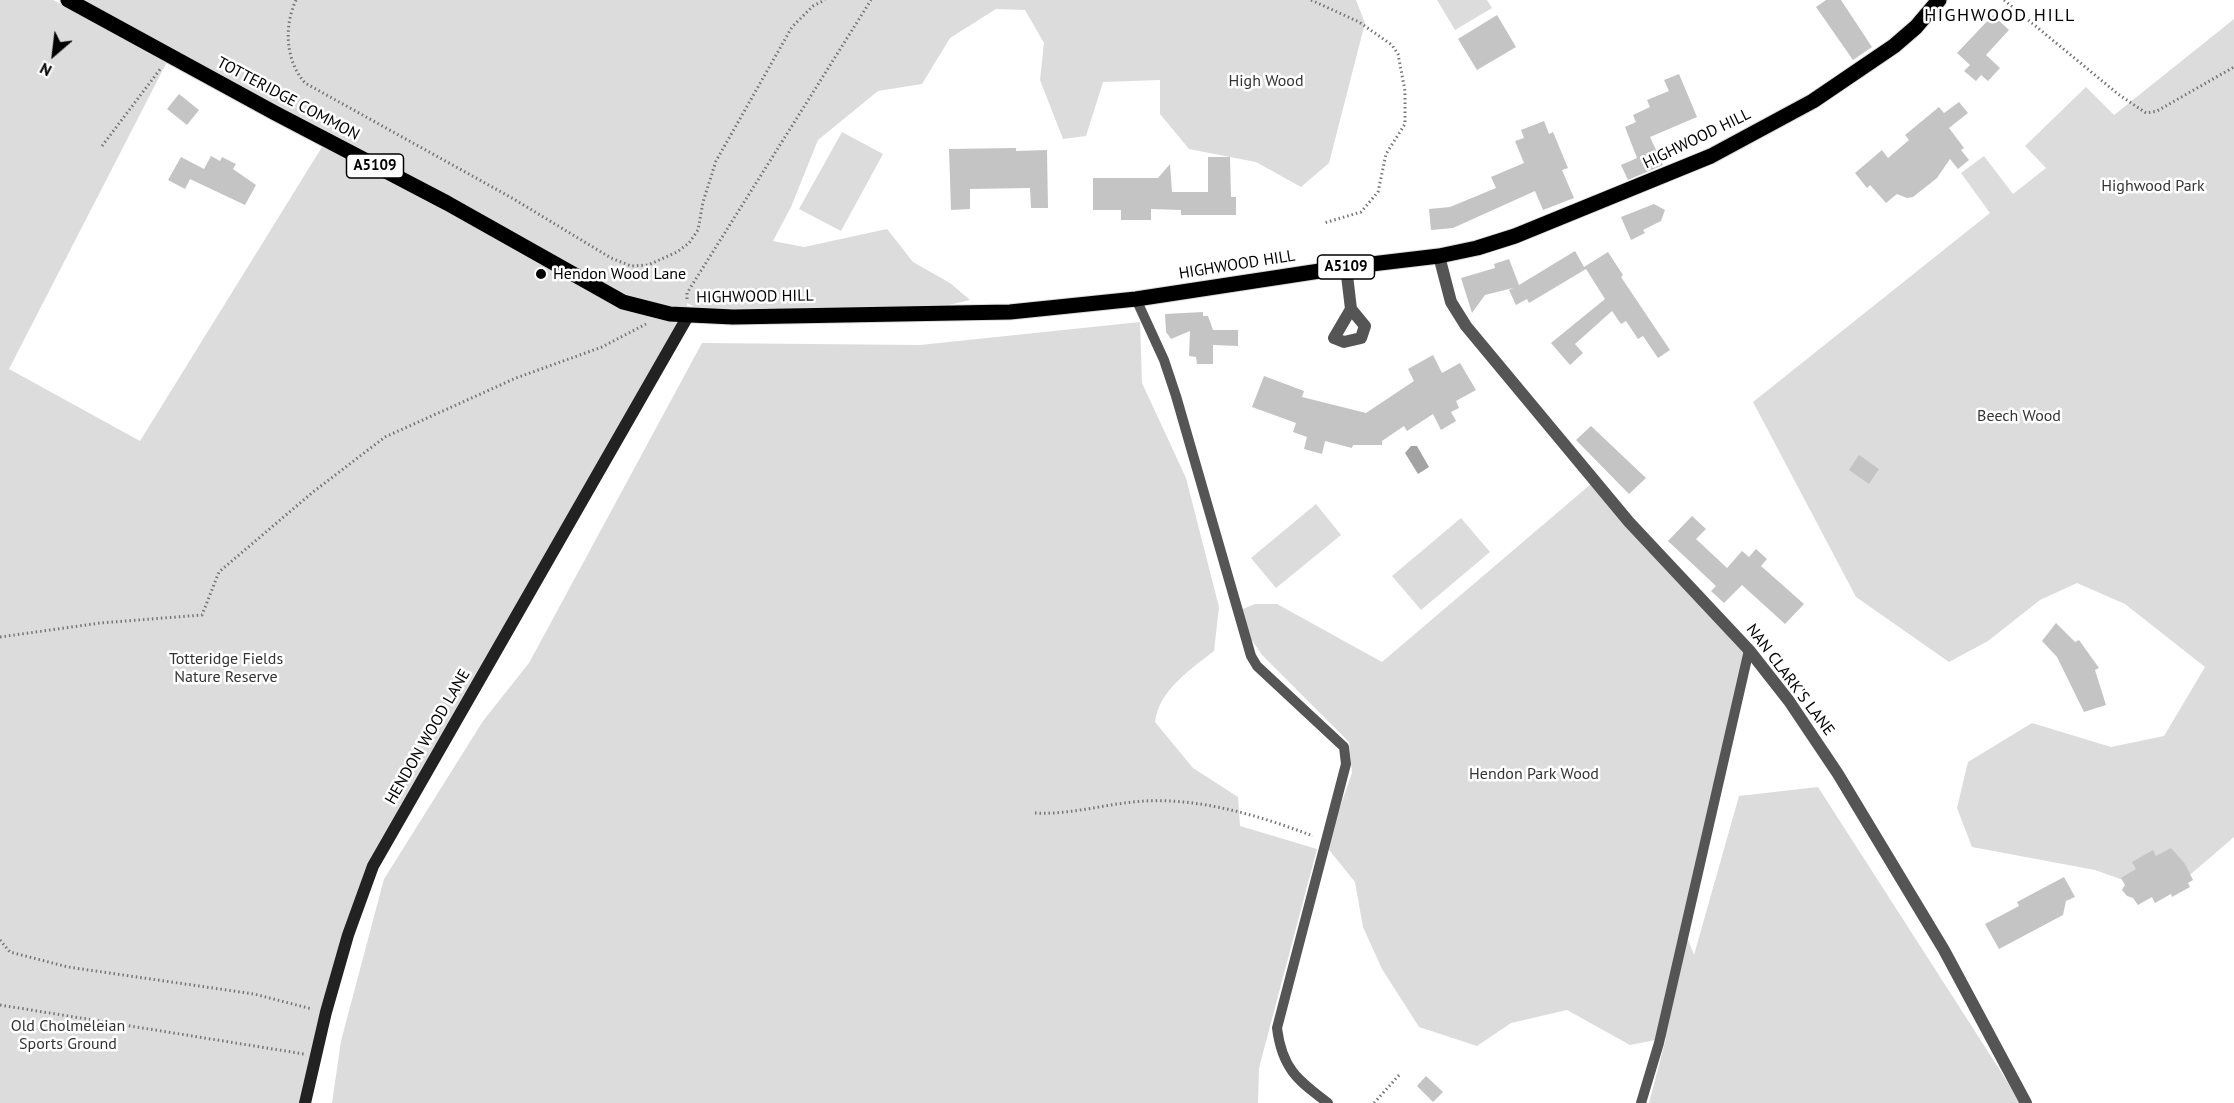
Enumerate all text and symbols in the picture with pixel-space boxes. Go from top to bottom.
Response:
district label: HIGHWOOD HILL [1924,5,2076,27]
north arrow [24,24,84,84]
street label: TOTTERIDGE COMMON [213,53,363,145]
text: N [36,59,55,81]
park label: High Wood [1229,71,1303,91]
street label: HIGHWOOD HILL [1640,105,1754,173]
road number: A5109 [346,154,404,178]
park label: Highwood Park [2101,176,2205,196]
street label: HIGHWOOD HILL [1177,246,1297,284]
road number: A5109 [1318,255,1374,279]
place label: Hendon Wood Lane [553,264,686,284]
marker: Hendon Wood Lane [534,267,548,281]
street label: HIGHWOOD HILL [696,286,814,308]
park label: Beech Wood [1977,406,2061,426]
street label: NAN CLARK'S LANE [1742,620,1838,740]
park label: Totteridge Fields Nature Reserve [169,649,283,687]
street label: HENDON WOOD LANE [381,666,475,808]
park label: Hendon Park Wood [1469,764,1599,784]
park label: Old Cholmeleian Sports Ground [11,1016,125,1054]

